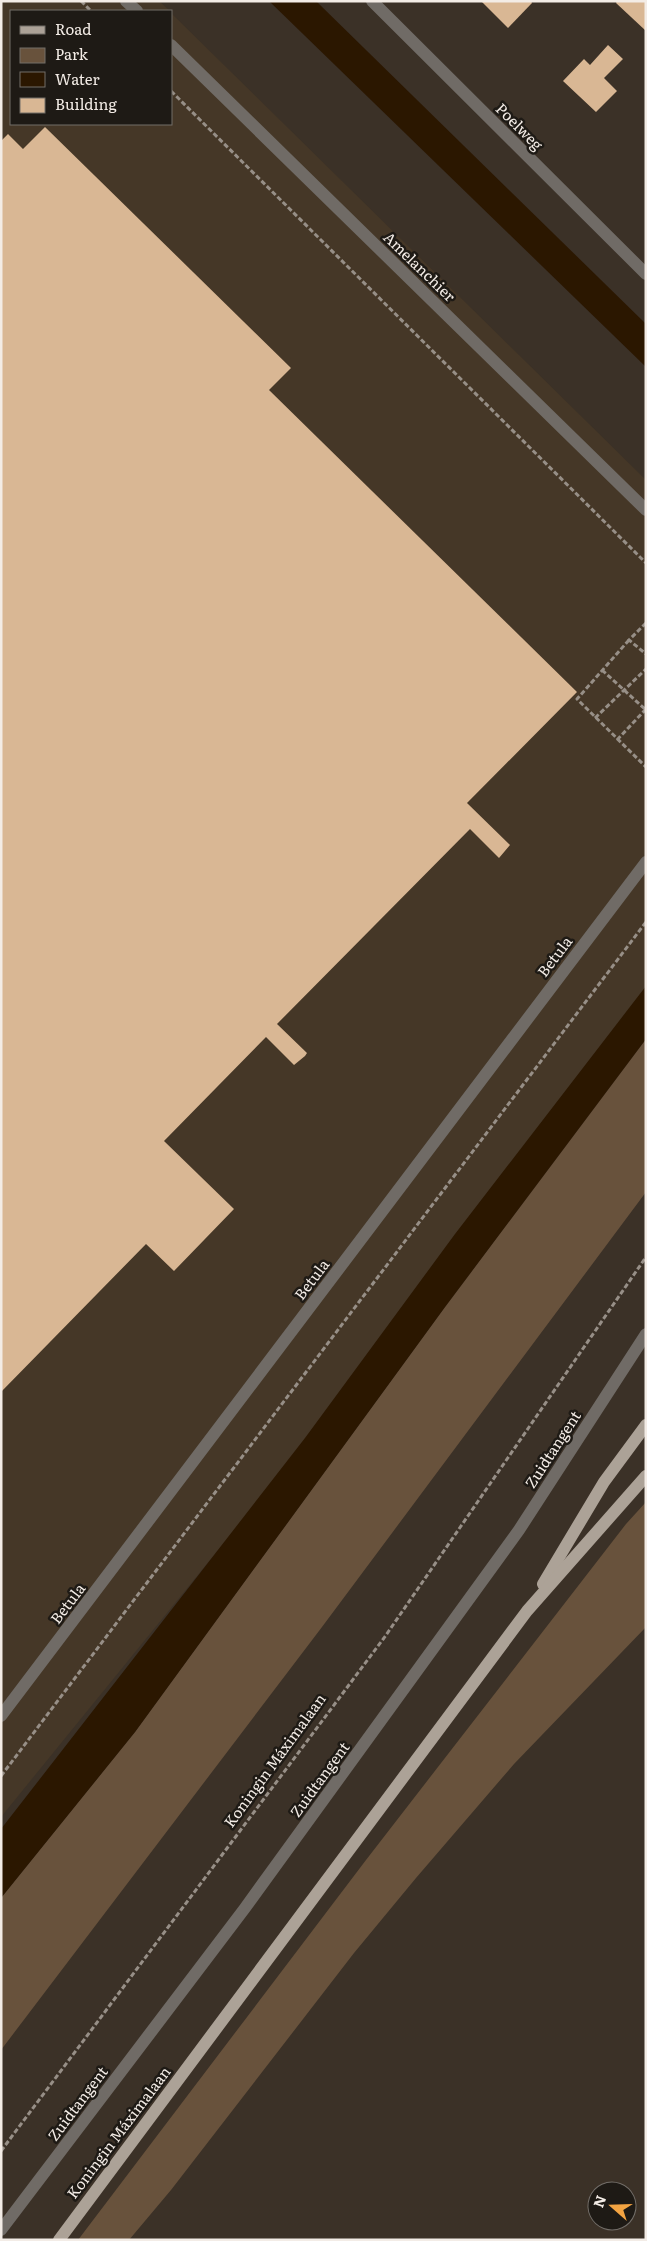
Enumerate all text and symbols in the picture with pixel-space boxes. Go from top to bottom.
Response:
legend [10,10,172,125]
text: Road [55,17,91,40]
text: Park [55,42,89,65]
text: Water [55,67,100,90]
text: Building [55,92,117,115]
street label: Poelweg [491,97,549,155]
street label: Amelanchier [379,226,461,306]
street label: Betula [531,930,578,981]
street label: Betula [288,1253,335,1304]
street label: Zuidtangent [518,1406,586,1492]
street label: Betula [44,1577,91,1628]
street label: Koningin Máximalaan [217,1688,331,1832]
street label: Zuidtangent [284,1737,354,1821]
street label: Zuidtangent [41,2061,113,2145]
street label: Koningin Máximalaan [60,2061,176,2203]
north arrow [587,2181,637,2231]
text: N [587,2192,610,2210]

